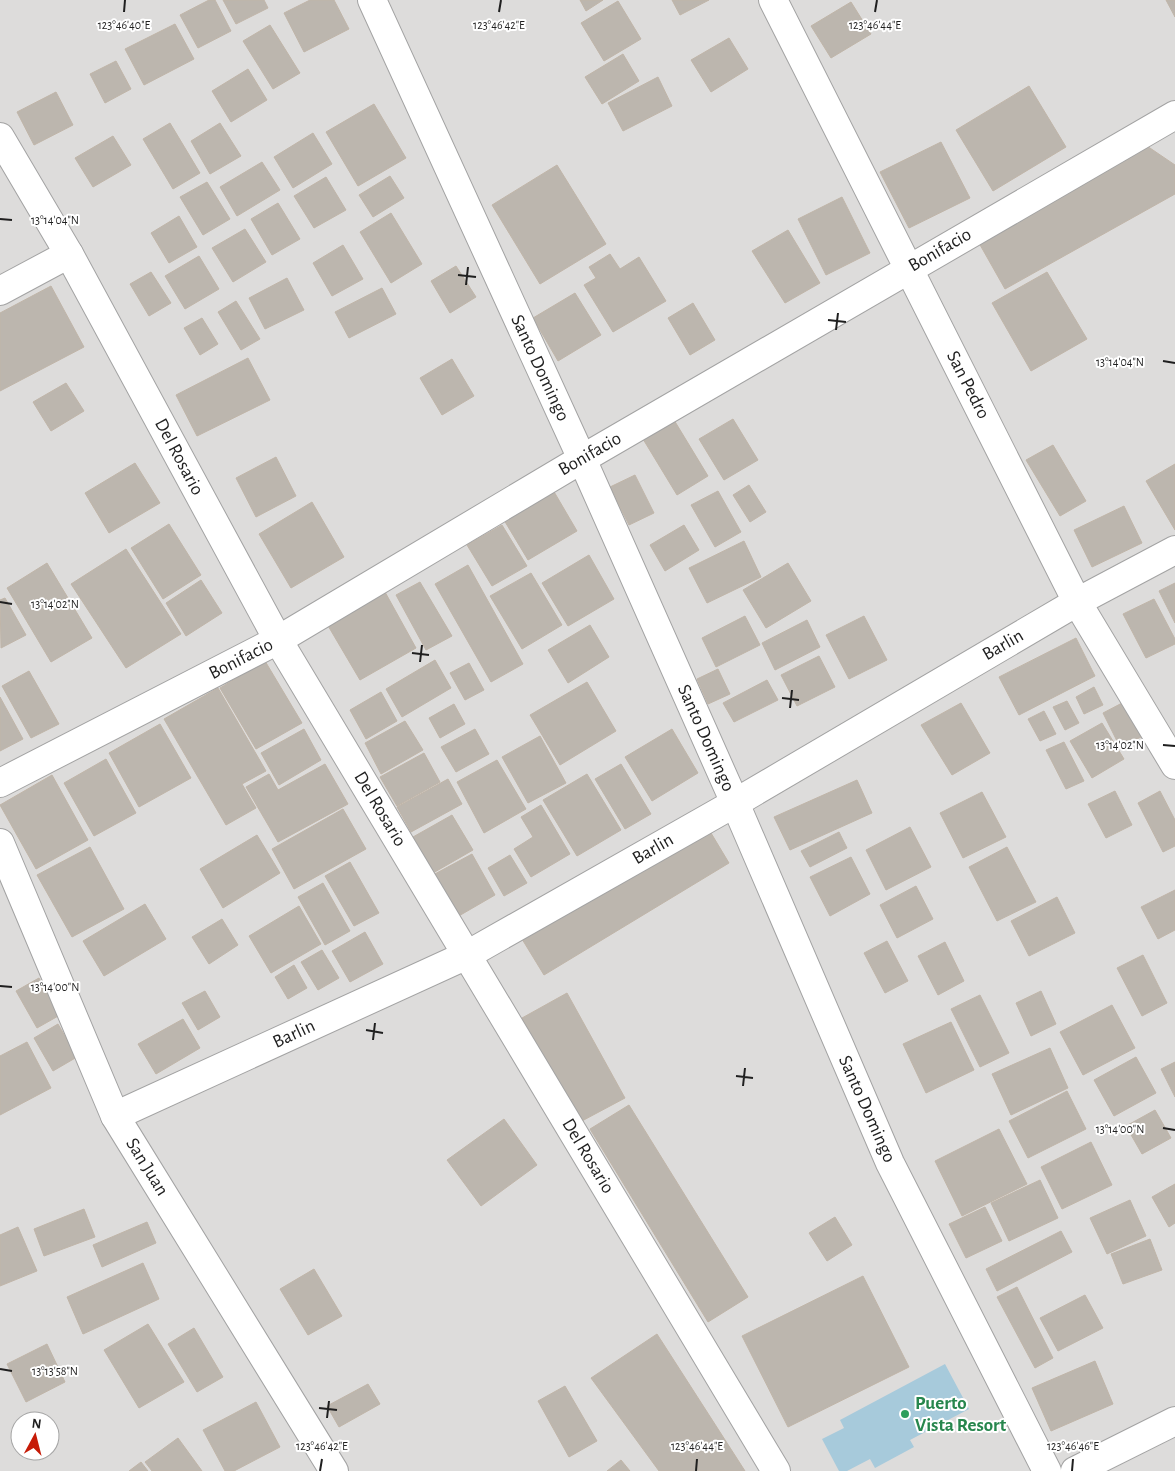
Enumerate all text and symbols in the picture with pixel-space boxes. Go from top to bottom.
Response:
text: 123°46'40"E [98,19,151,31]
text: 123°46'42"E [473,19,525,31]
text: 123°46'44"E [849,19,901,31]
text: 13°14'04"N [31,214,79,226]
street label: Bonifacio [905,224,975,276]
street label: Santo Domingo [507,312,573,424]
street label: San Pedro [943,348,993,422]
text: 13°14'04"N [1096,356,1144,368]
street label: Del Rosario [151,416,207,498]
street label: Bonifacio [555,428,625,480]
text: 13°14'02"N [31,598,79,610]
street label: Barlin [979,626,1027,664]
street label: Bonifacio [206,635,276,683]
street label: Santo Domingo [674,682,738,794]
text: 13°14'02"N [1096,739,1144,751]
street label: Del Rosario [350,768,410,850]
street label: Barlin [629,830,677,868]
text: 13°14'00"N [31,981,79,993]
street label: Barlin [270,1016,318,1052]
street label: Santo Domingo [835,1053,899,1165]
street label: Del Rosario [558,1115,618,1197]
text: 13°14'00"N [1096,1123,1144,1135]
street label: San Juan [122,1135,172,1199]
text: 13°13'58"N [32,1365,78,1377]
place label: Puerto Vista Resort [915,1394,1007,1435]
marker: Puerto Vista Resort [899,1408,911,1420]
north arrow [10,1411,60,1461]
text: N [31,1417,42,1432]
text: 123°46'42"E [296,1440,348,1452]
text: 123°46'44"E [671,1440,723,1452]
text: 123°46'46"E [1047,1440,1099,1452]

